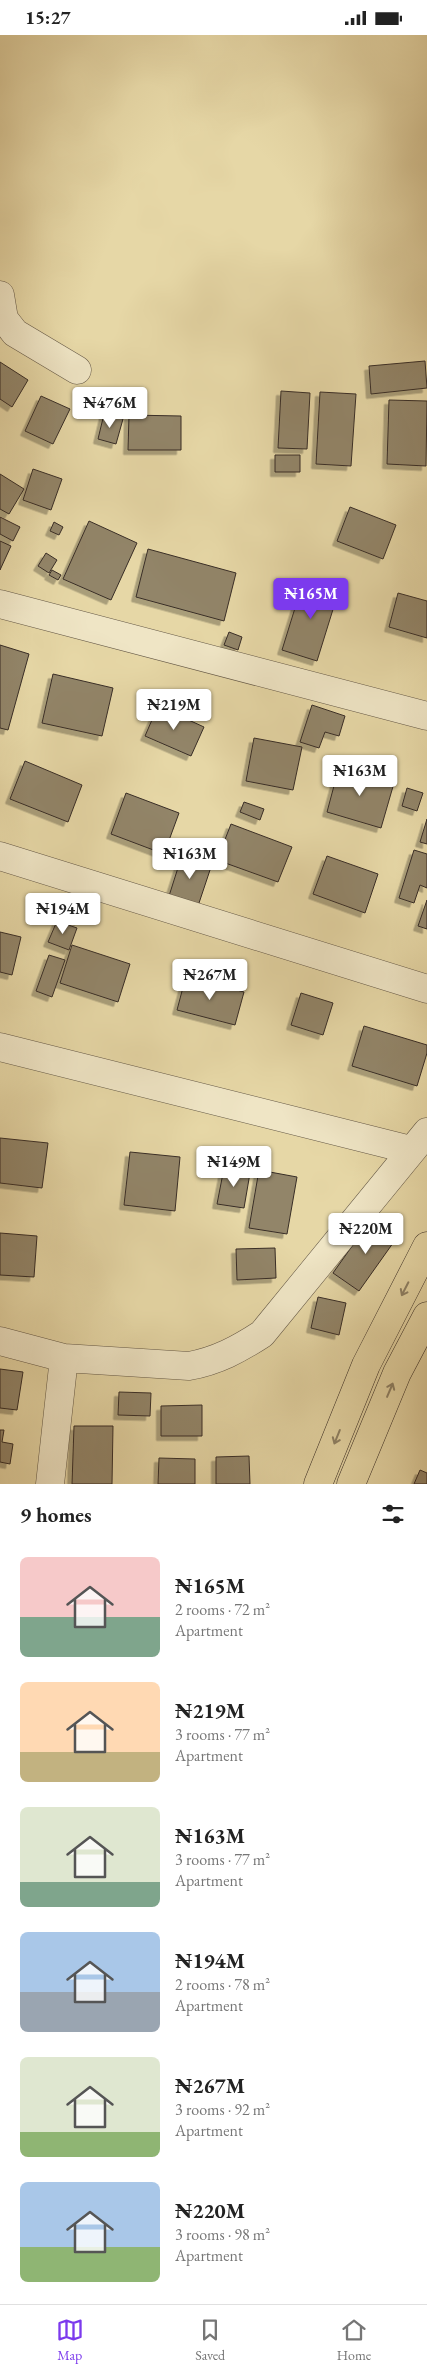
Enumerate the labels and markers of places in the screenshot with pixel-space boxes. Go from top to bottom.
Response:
pin: ₦476M [75,387,145,429]
pin: ₦165M [276,577,346,620]
pin: ₦219M [139,689,209,731]
pin: ₦163M [325,755,395,797]
pin: ₦163M [155,837,225,880]
pin: ₦194M [28,893,98,935]
pin: ₦267M [175,959,245,1001]
pin: ₦149M [199,1145,269,1188]
pin: ₦220M [331,1213,401,1255]

